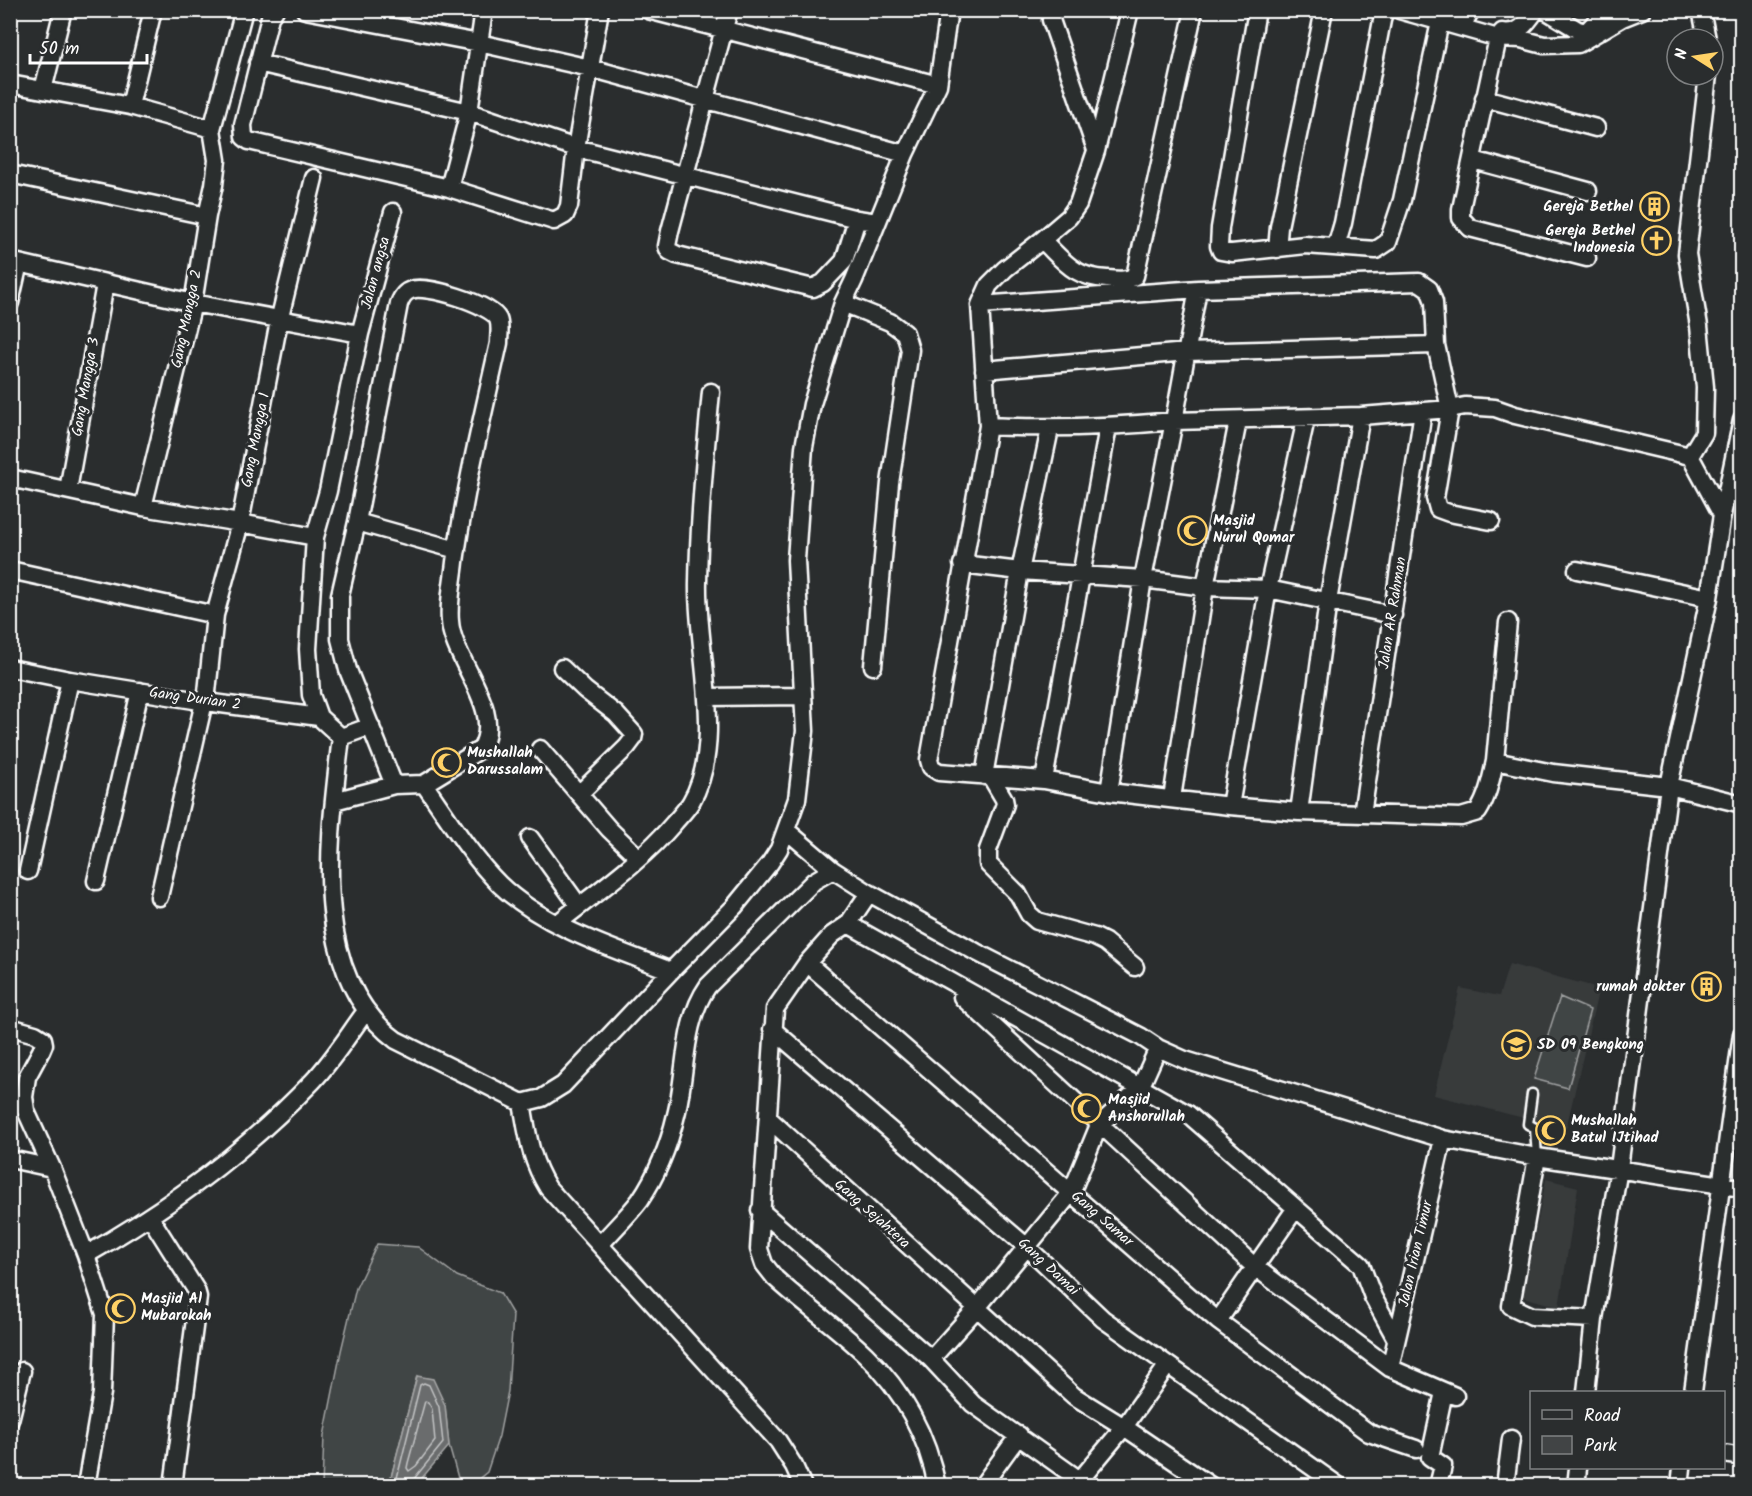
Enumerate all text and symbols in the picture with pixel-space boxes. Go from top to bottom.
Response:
scale bar [30,27,147,65]
north arrow [1665,27,1725,87]
text: 50 m [39,35,79,64]
text: N [1669,47,1695,62]
building icon: Gereja Bethel [1638,191,1670,223]
place label: Gereja Bethel [1543,195,1633,219]
place label: Gereja Bethel Indonesia [1545,219,1635,260]
church icon: Gereja Bethel Indonesia [1640,224,1672,256]
street label: Jalan angsa [355,234,397,312]
street label: Gang Mangga 2 [165,267,209,371]
street label: Gang Mangga 3 [65,335,107,438]
street label: Gang Mangga 1 [235,390,277,490]
place label: Masjid Nurul Qomar [1213,509,1295,550]
mosque icon: Masjid Nurul Qomar [1176,514,1208,546]
street label: Jalan AR Rahman [1372,555,1414,671]
street label: Gang Durian 2 [148,681,242,717]
place label: Mushallah Darussalam [467,741,543,782]
mosque icon: Mushallah Darussalam [430,746,462,778]
building icon: rumah dokter [1690,971,1722,1003]
place label: rumah dokter [1596,975,1686,999]
school or university icon: SD 09 Bengkong [1500,1029,1532,1061]
place label: SD 09 Bengkong [1537,1033,1644,1057]
place label: Masjid Anshorullah [1108,1088,1185,1129]
mosque icon: Masjid Anshorullah [1071,1093,1103,1125]
place label: Mushallah Batul IJtihad [1571,1109,1660,1150]
mosque icon: Mushallah Batul IJtihad [1534,1114,1566,1146]
street label: Gang Sejahtera [828,1173,916,1255]
street label: Gang Samar [1065,1185,1139,1254]
street label: Jalan Irian Timur [1392,1197,1440,1310]
street label: Gang Damai [1012,1232,1085,1303]
place label: Masjid Al Mubarokah [141,1287,212,1328]
mosque icon: Masjid Al Mubarokah [104,1292,136,1324]
legend [1530,1391,1725,1469]
text: Road [1584,1402,1621,1431]
text: Park [1584,1432,1617,1461]

